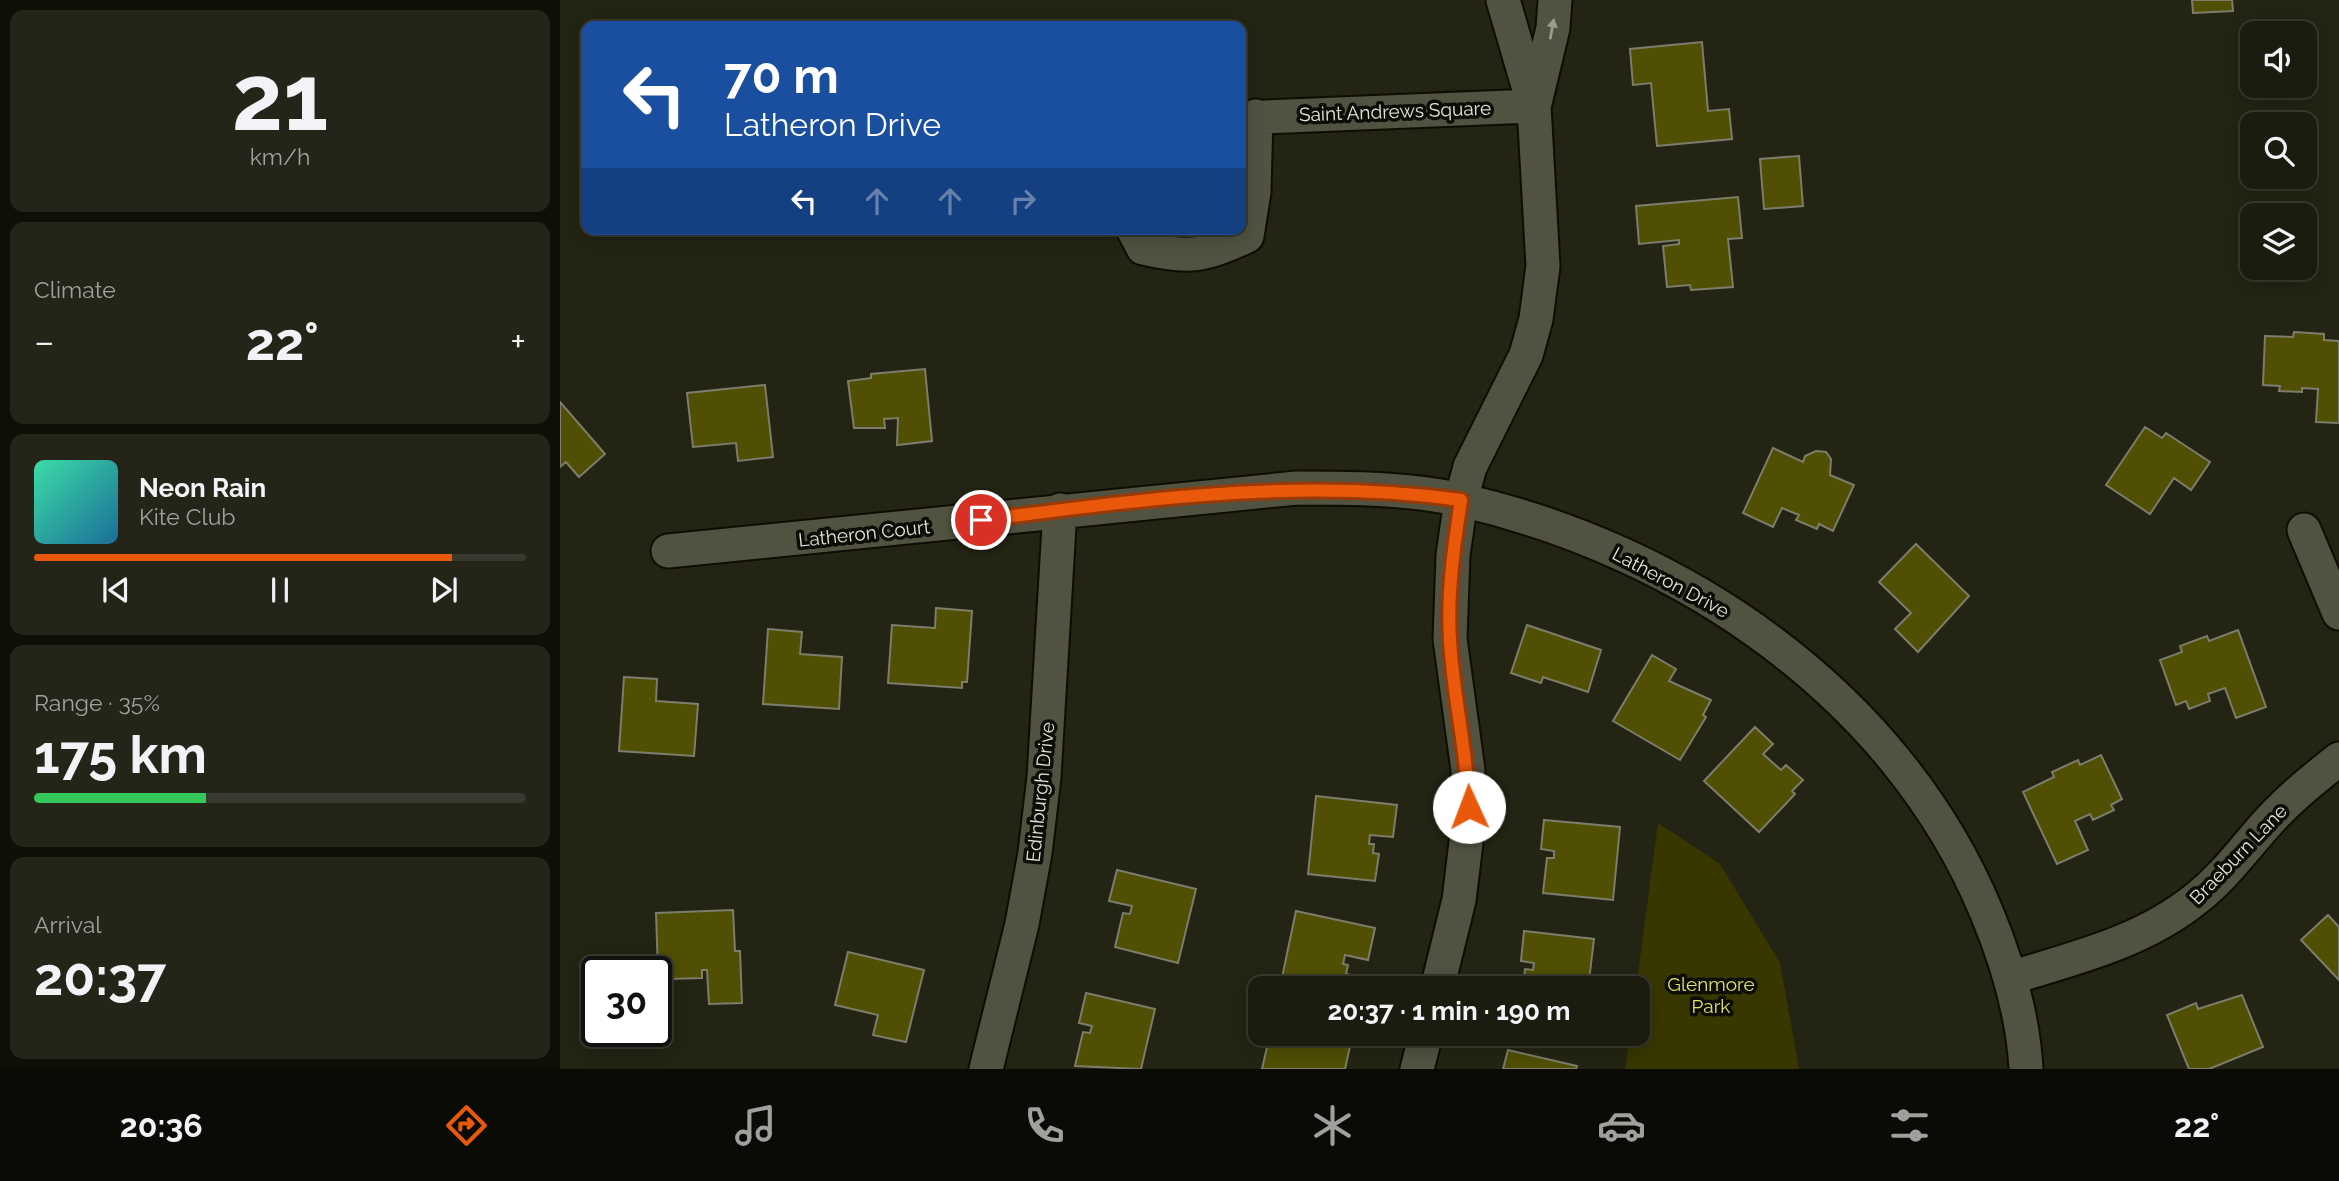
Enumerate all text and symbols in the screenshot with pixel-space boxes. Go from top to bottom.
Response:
one-way arrow [1546,18,1557,40]
map controls [2240,21,2317,280]
button: sound [2240,21,2317,98]
text: 21 [232,44,328,151]
text: 70 m [724,47,839,104]
icon: left [609,49,700,140]
street label: Saint Andrews Square [1299,97,1491,125]
text: Latheron Drive [724,106,941,143]
button: search [2240,112,2317,189]
text: km/h [250,143,310,170]
icon: left [785,182,823,220]
icon: ahead [858,182,896,220]
icon: ahead [931,182,969,220]
icon: right [1004,182,1042,220]
button: layers [2240,203,2317,280]
text: Climate [34,276,116,303]
text: 22° [246,311,319,372]
text: − [34,319,54,364]
text: + [510,319,526,364]
text: Neon Rain [139,473,266,503]
pin [951,490,1011,550]
icon: arrive [962,501,1000,539]
text: Kite Club [139,503,236,530]
street label: Latheron Court [797,515,932,551]
street label: Latheron Drive [1609,542,1733,622]
icon: previous [97,571,135,609]
icon: pause [261,571,299,609]
icon: next [425,571,463,609]
text: Range · 35% [34,689,160,716]
street label: Edinburgh Drive [1022,721,1058,863]
text: 175 km [34,724,207,785]
position arrow [1432,770,1506,844]
street label: Braeburn Lane [2185,800,2291,908]
text: Arrival [34,911,101,938]
text: 20:37 [34,946,166,1007]
speed limit sign: 30 [581,956,672,1047]
park label: Glenmore Park [1667,973,1755,1017]
text: 20:37 · 1 min · 190 m [1328,996,1571,1026]
icon: directions [442,1101,491,1150]
icon: music [731,1101,780,1150]
icon: phone [1020,1101,1069,1150]
icon: climate [1308,1101,1357,1150]
icon: car [1597,1101,1646,1150]
icon: filters [1885,1101,1934,1150]
text: 20:36 [120,1107,203,1144]
text: 22° [2174,1107,2219,1144]

